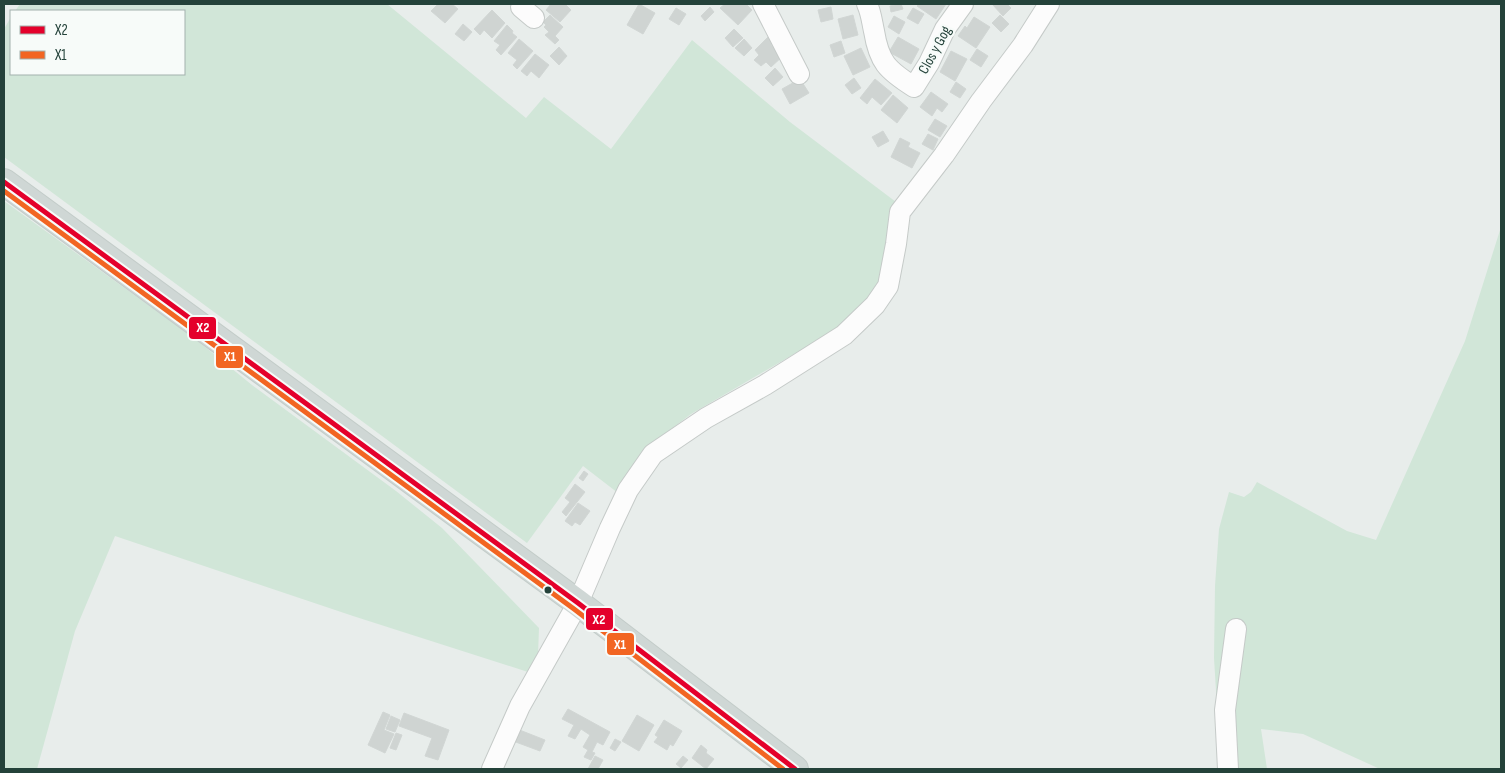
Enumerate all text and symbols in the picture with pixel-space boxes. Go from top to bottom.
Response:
legend [10,10,185,75]
text: X2 [54,21,68,40]
street label: Clos y Gog [914,23,956,77]
text: X1 [54,46,67,65]
line badge: X2 [188,316,217,340]
text: X2 [196,319,209,336]
line badge: X1 [215,345,244,369]
text: X1 [223,348,237,365]
unlabelled marker [543,585,553,595]
line badge: X2 [585,607,614,631]
text: X2 [592,611,605,628]
line badge: X1 [606,632,635,656]
text: X1 [613,636,627,653]

